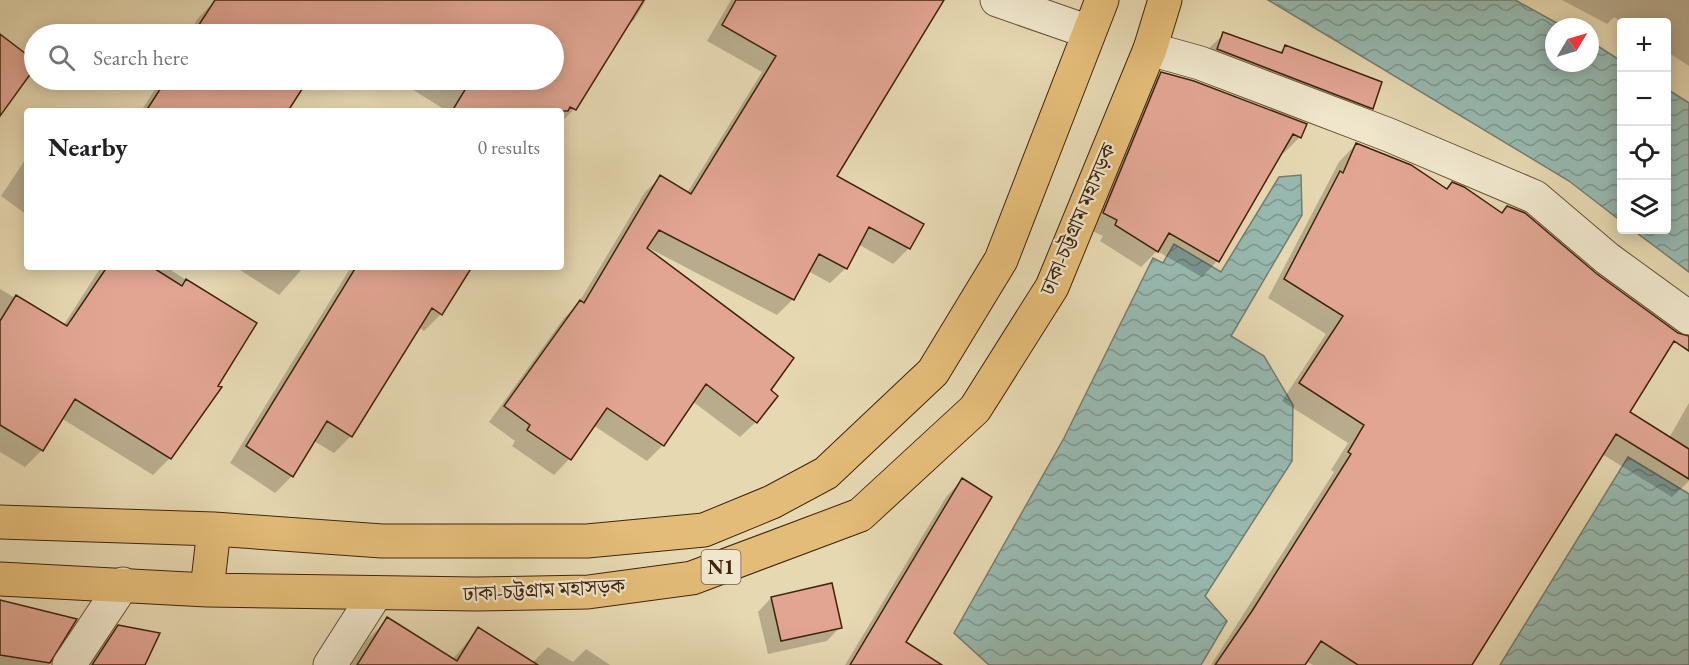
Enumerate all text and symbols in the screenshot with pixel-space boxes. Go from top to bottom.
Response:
north arrow [1545,18,1599,72]
map controls [1617,18,1671,234]
button: + [1617,18,1671,72]
search box [24,24,564,90]
icon: search [45,41,78,74]
text: Search here [93,43,188,72]
button: − [1617,72,1671,126]
button: locate [1617,126,1671,180]
text: Nearby [48,130,128,164]
text: 0 results [477,134,540,160]
street label: ঢাকা-চট্টগ্রাম মহাসড়ক [1033,138,1122,300]
button: layers [1617,180,1671,234]
road number: N1 [702,550,740,584]
street label: ঢাকা-চট্টগ্রাম মহাসড়ক [461,572,627,607]

